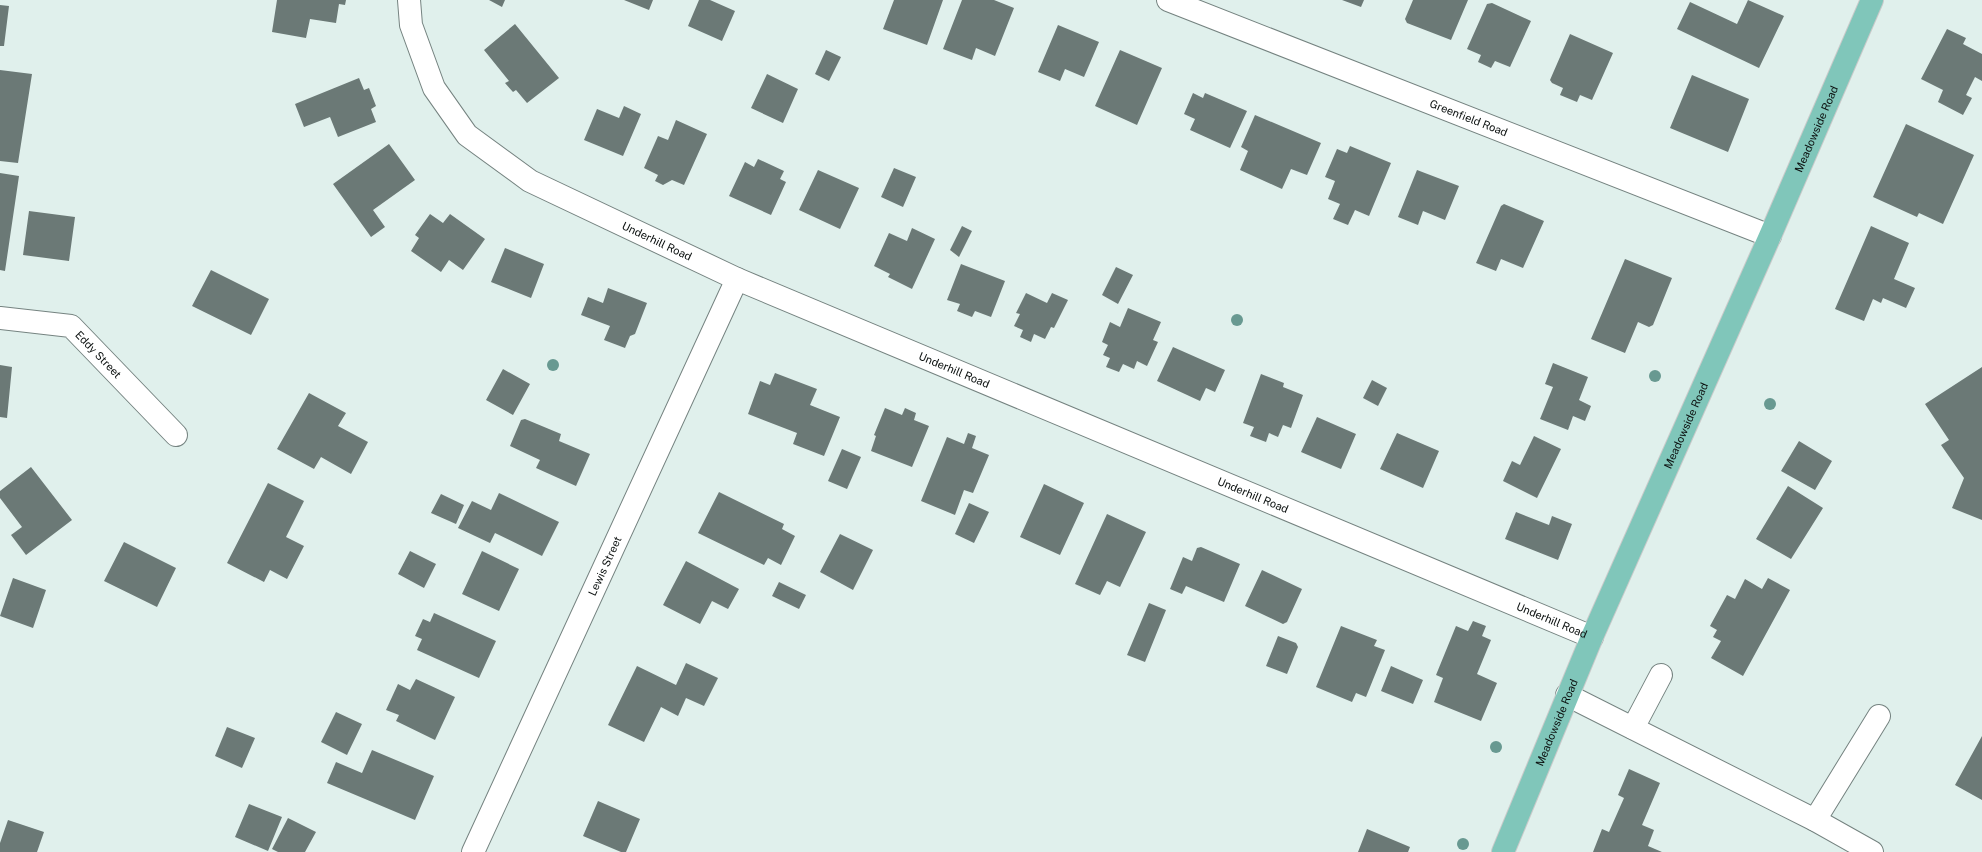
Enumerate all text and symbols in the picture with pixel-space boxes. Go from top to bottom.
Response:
street label: Meadowside Road [1792,84,1840,174]
street label: Greenfield Road [1428,97,1509,139]
street label: Underhill Road [620,219,694,263]
street label: Eddy Street [73,329,124,380]
street label: Underhill Road [917,350,991,390]
street label: Meadowside Road [1662,381,1710,470]
street label: Underhill Road [1216,475,1290,515]
street label: Lewis Street [586,534,624,597]
street label: Underhill Road [1515,600,1589,640]
street label: Meadowside Road [1533,677,1580,768]

